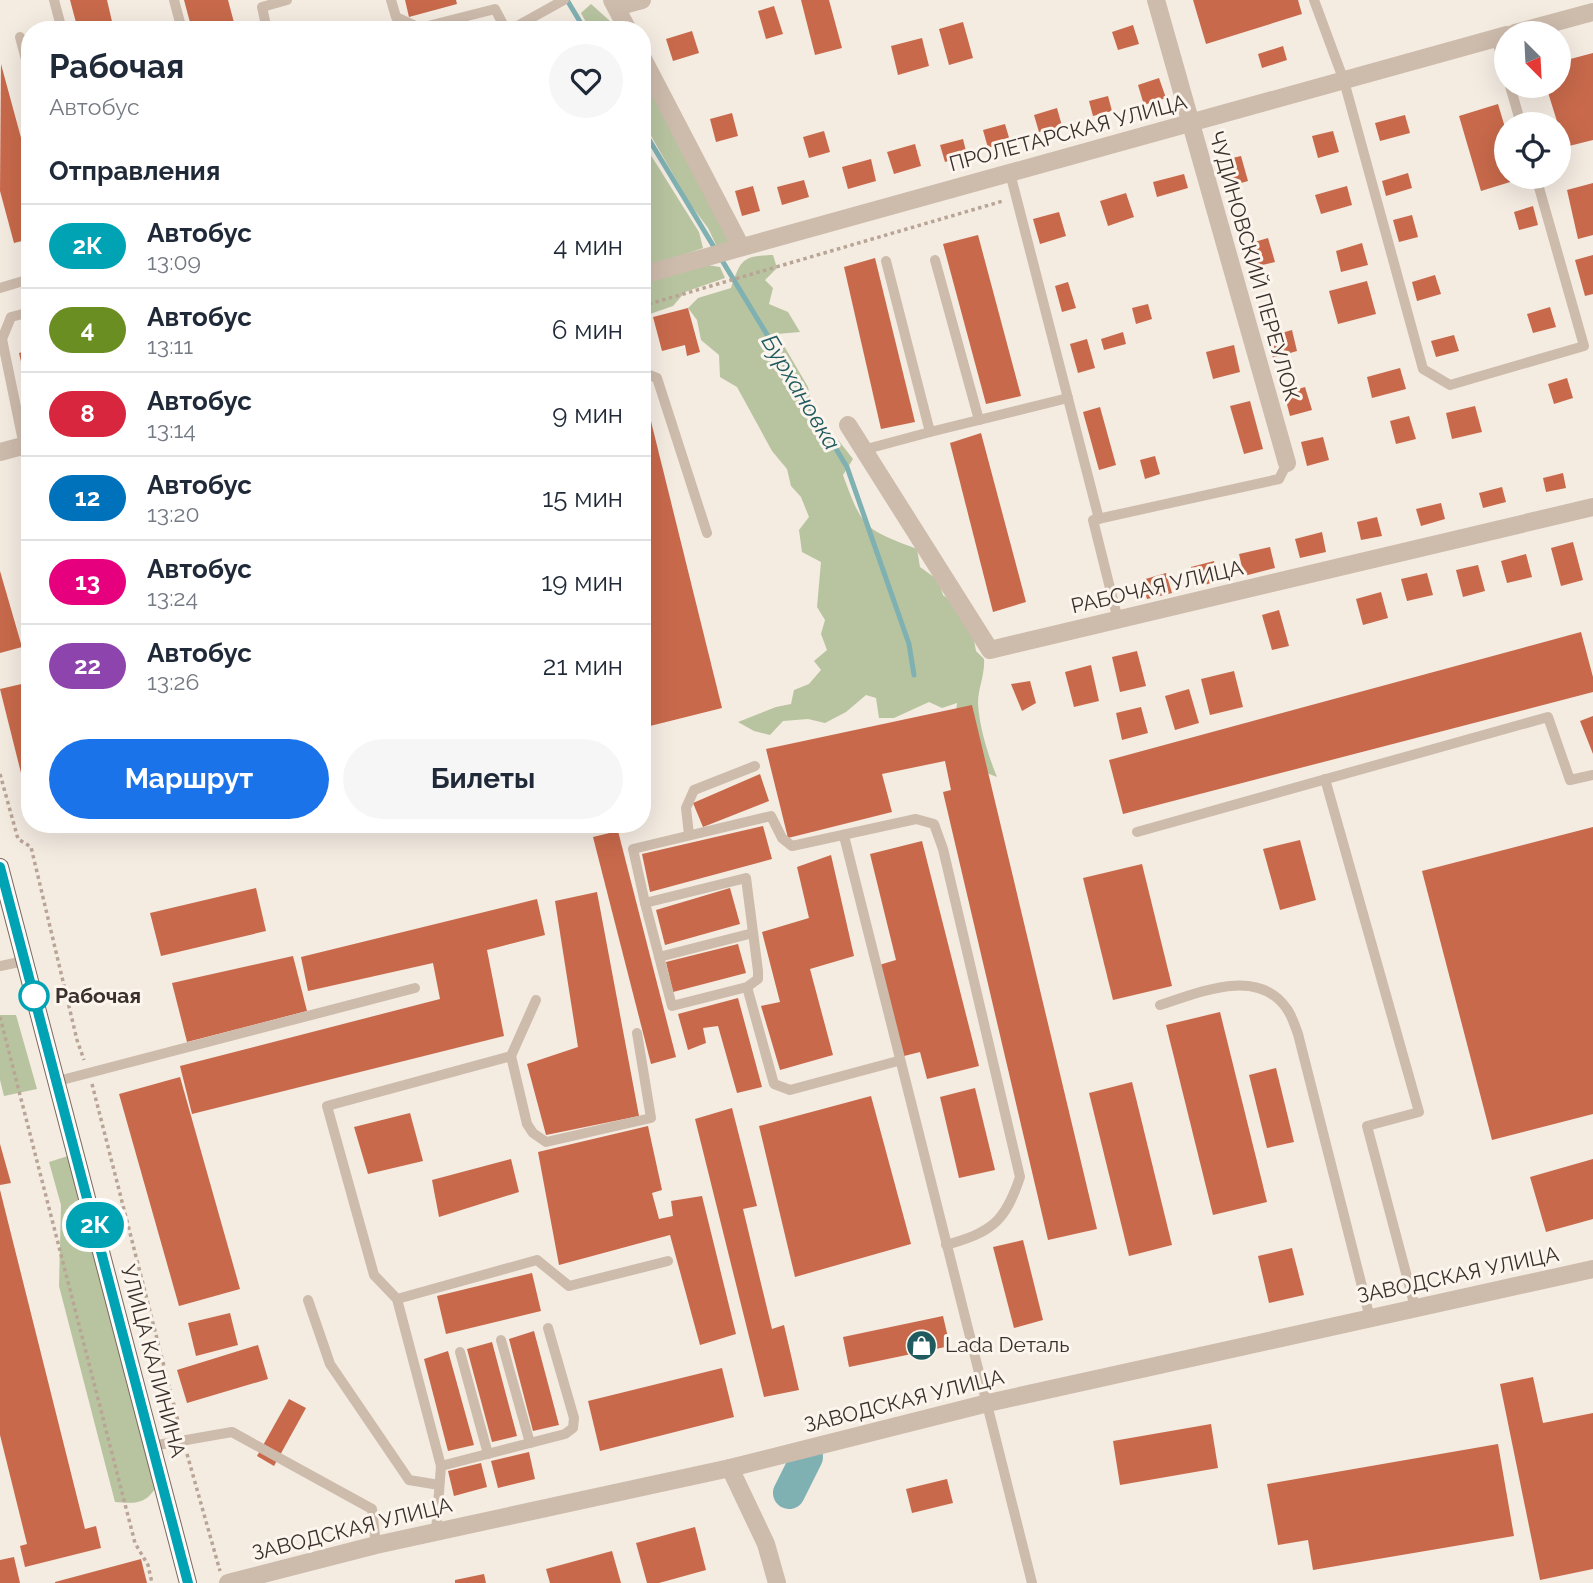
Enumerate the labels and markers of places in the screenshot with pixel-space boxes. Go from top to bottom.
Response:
marker: Рабочая [19,981,49,1011]
place label: Рабочая [55,983,141,1008]
shop icon: Lada Dеталь [905,1328,939,1362]
place label: Lada Dеталь [945,1332,1070,1357]

